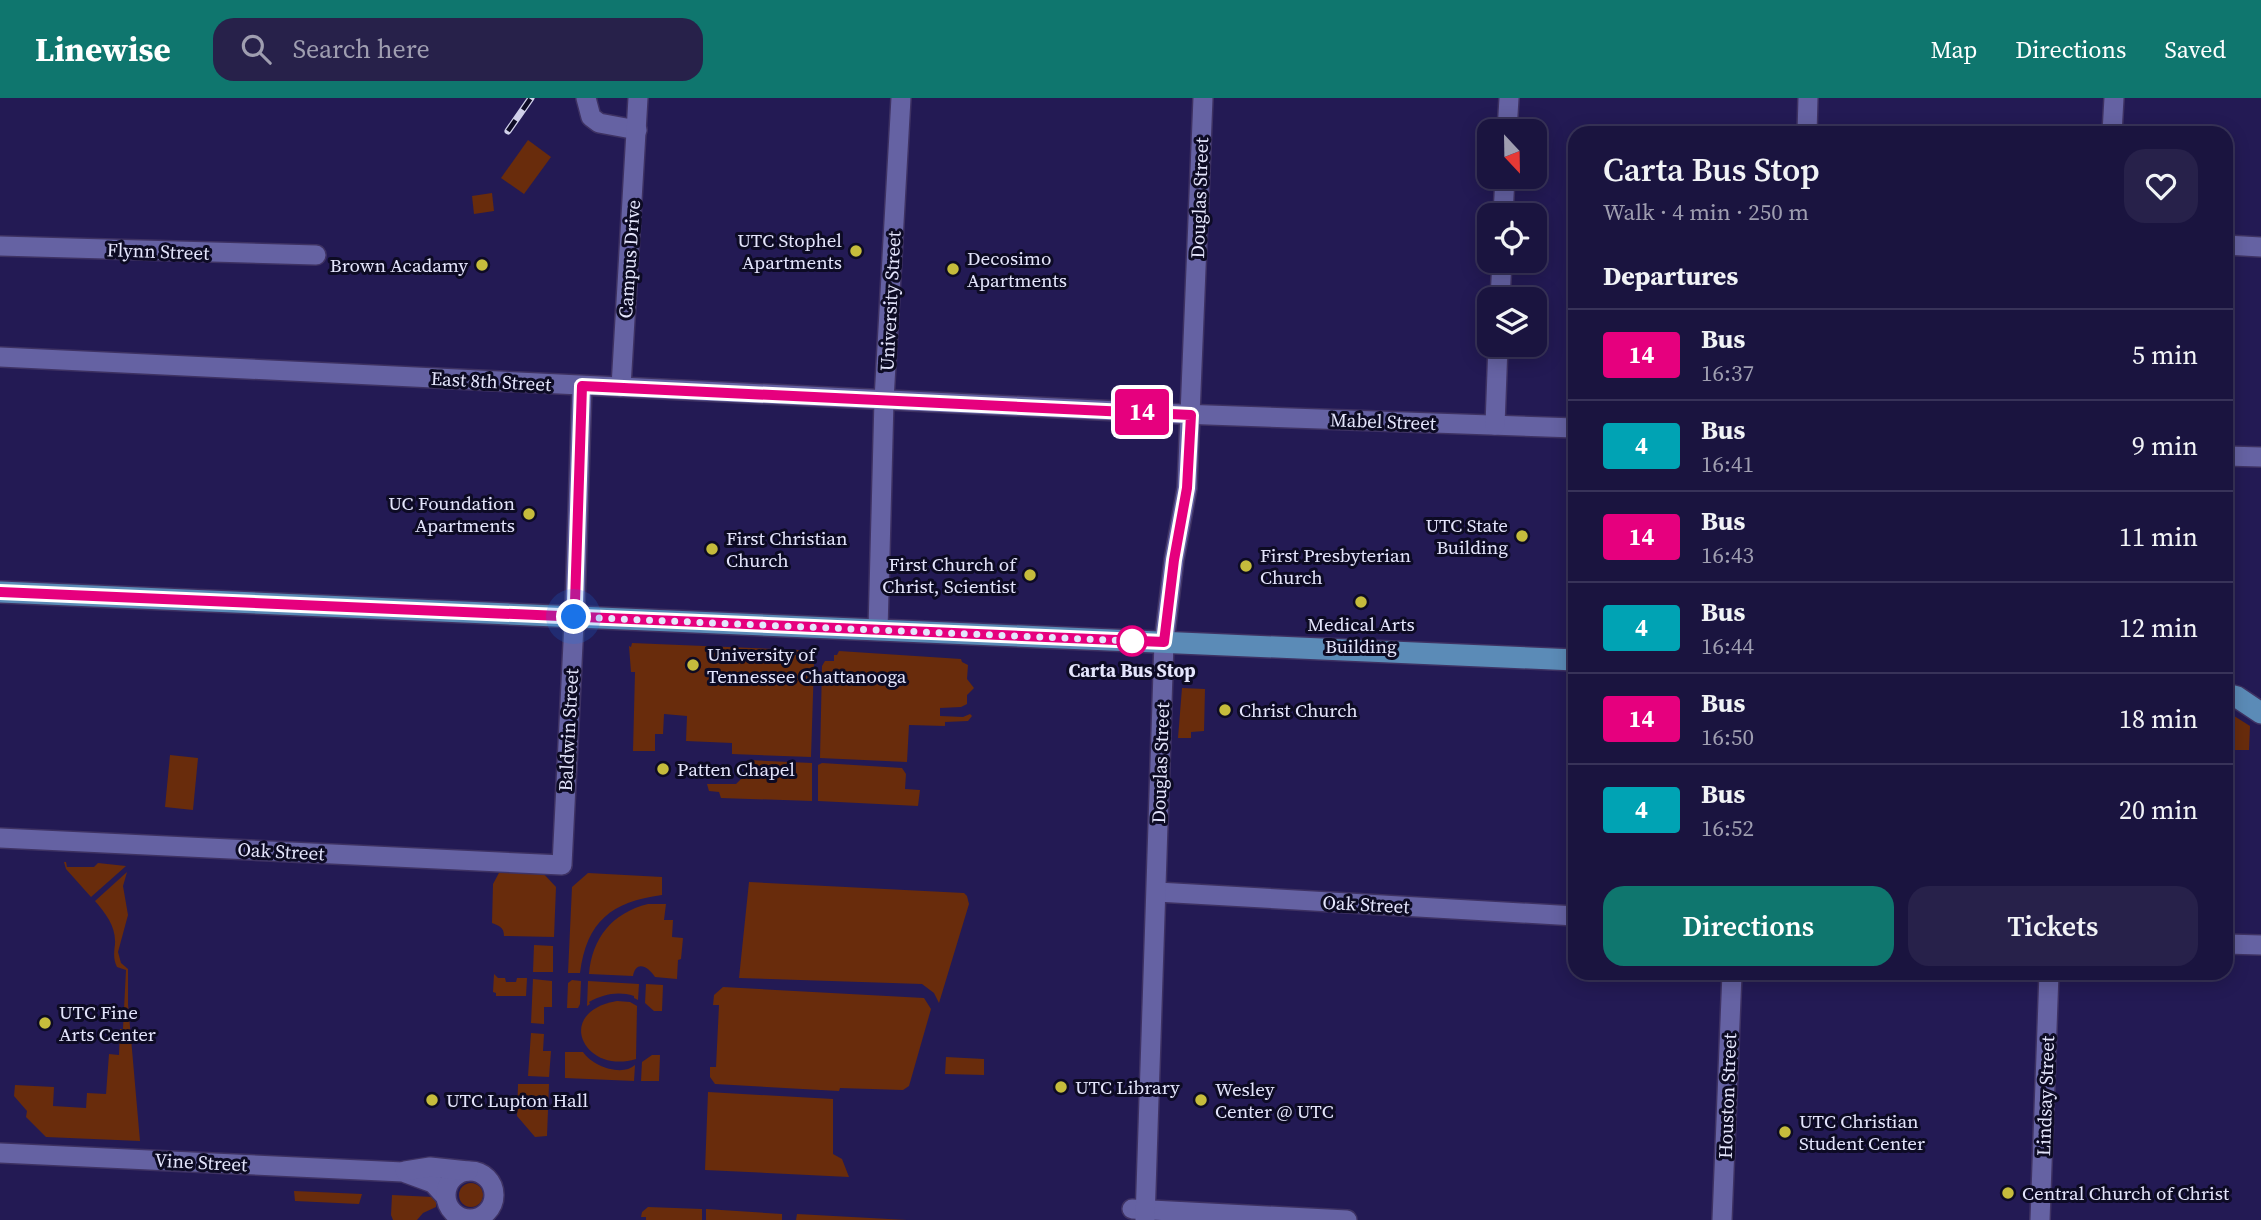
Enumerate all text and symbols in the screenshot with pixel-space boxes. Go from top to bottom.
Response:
search box [213,18,703,81]
text: Linewise [35,27,171,72]
icon: search [237,30,275,68]
text: Search here [293,31,430,67]
text: Map [1930,33,1977,66]
text: Directions [2015,33,2126,66]
text: Saved [2164,33,2226,66]
north arrow [1477,119,1547,189]
map controls [1477,119,1547,357]
street label: Douglas Street [1184,136,1214,259]
text: Carta Bus Stop [1603,147,1820,192]
button: heart [2124,149,2198,223]
text: Walk · 4 min · 250 m [1603,196,1809,228]
street label: Campus Drive [612,199,646,319]
button: locate [1477,203,1547,273]
place label: UTC Stophel Apartments [737,227,842,275]
street label: University Street [873,229,907,372]
street label: Flynn Street [106,236,211,266]
marker: UTC Stophel Apartments [848,243,864,259]
place label: Decosimo Apartments [967,245,1067,293]
place label: Brown Acadamy [330,252,468,278]
marker: Brown Acadamy [474,257,490,273]
text: Departures [1603,258,1738,294]
marker: Decosimo Apartments [945,261,961,277]
button: layers [1477,287,1547,357]
text: Bus [1701,321,1745,357]
text: 5 min [2132,337,2198,373]
text: 14 [1628,338,1655,371]
text: 16:37 [1701,357,1754,389]
street label: East 8th Street [430,365,553,397]
line badge: 14 [1110,389,1174,435]
text: 14 [1129,395,1155,428]
street label: Mabel Street [1330,406,1437,436]
text: Bus [1701,412,1745,448]
text: 9 min [2132,428,2198,464]
text: 4 [1635,429,1648,462]
text: 16:41 [1701,448,1754,480]
place label: UC Foundation Apartments [388,490,515,538]
text: Bus [1701,503,1745,539]
marker: UC Foundation Apartments [521,506,537,522]
place label: UTC State Building [1425,512,1508,560]
text: 11 min [2119,519,2198,555]
text: 14 [1628,520,1655,553]
place label: First Christian Church [726,525,847,573]
marker: UTC State Building [1514,528,1530,544]
text: 16:43 [1701,539,1754,571]
marker: First Christian Church [704,541,720,557]
place label: First Presbyterian Church [1260,542,1411,590]
place label: First Church of Christ, Scientist [882,551,1018,599]
marker: First Presbyterian Church [1238,558,1254,574]
marker: First Church of Christ, Scientist [1022,567,1038,583]
marker: Medical Arts Building [1353,594,1369,610]
text: Bus [1701,594,1745,630]
your location [556,599,591,634]
text: 12 min [2119,610,2198,646]
place label: Medical Arts Building [1307,611,1415,659]
text: 4 [1635,611,1648,644]
marker: Carta Bus Stop [1117,626,1147,656]
text: 16:44 [1701,630,1754,662]
place label: University of Tennessee Chattanooga [707,641,907,689]
marker: University of Tennessee Chattanooga [685,657,701,673]
place label: Carta Bus Stop [1068,657,1196,683]
street label: Baldwin Street [552,667,584,792]
text: Bus [1701,685,1745,721]
place label: Christ Church [1239,697,1358,723]
street label: Douglas Street [1145,701,1175,824]
text: 18 min [2119,701,2198,737]
marker: Christ Church [1217,702,1233,718]
text: 14 [1628,702,1655,735]
text: 16:50 [1701,721,1754,753]
place label: Patten Chapel [677,756,795,782]
marker: Patten Chapel [655,761,671,777]
text: Bus [1701,776,1745,812]
text: 20 min [2119,792,2198,828]
text: 4 [1635,793,1648,826]
text: 16:52 [1701,812,1754,844]
street label: Oak Street [237,836,326,866]
button: Directions [1603,886,1894,966]
button: Tickets [1908,886,2198,966]
street label: Oak Street [1322,889,1411,919]
place label: UTC Fine Arts Center [59,999,156,1047]
marker: UTC Fine Arts Center [37,1015,53,1031]
street label: Houston Street [1712,1032,1742,1159]
street label: Lindsay Street [2030,1035,2060,1157]
place label: UTC Library [1075,1074,1180,1100]
place label: Wesley Center @ UTC [1215,1076,1334,1124]
marker: UTC Library [1053,1079,1069,1095]
place label: UTC Lupton Hall [446,1087,588,1113]
marker: UTC Lupton Hall [424,1092,440,1108]
marker: Wesley Center @ UTC [1193,1092,1209,1108]
place label: UTC Christian Student Center [1799,1108,1925,1156]
marker: UTC Christian Student Center [1777,1124,1793,1140]
street label: Vine Street [154,1147,249,1177]
place label: Central Church of Christ [2022,1180,2230,1206]
marker: Central Church of Christ [2000,1185,2016,1201]

